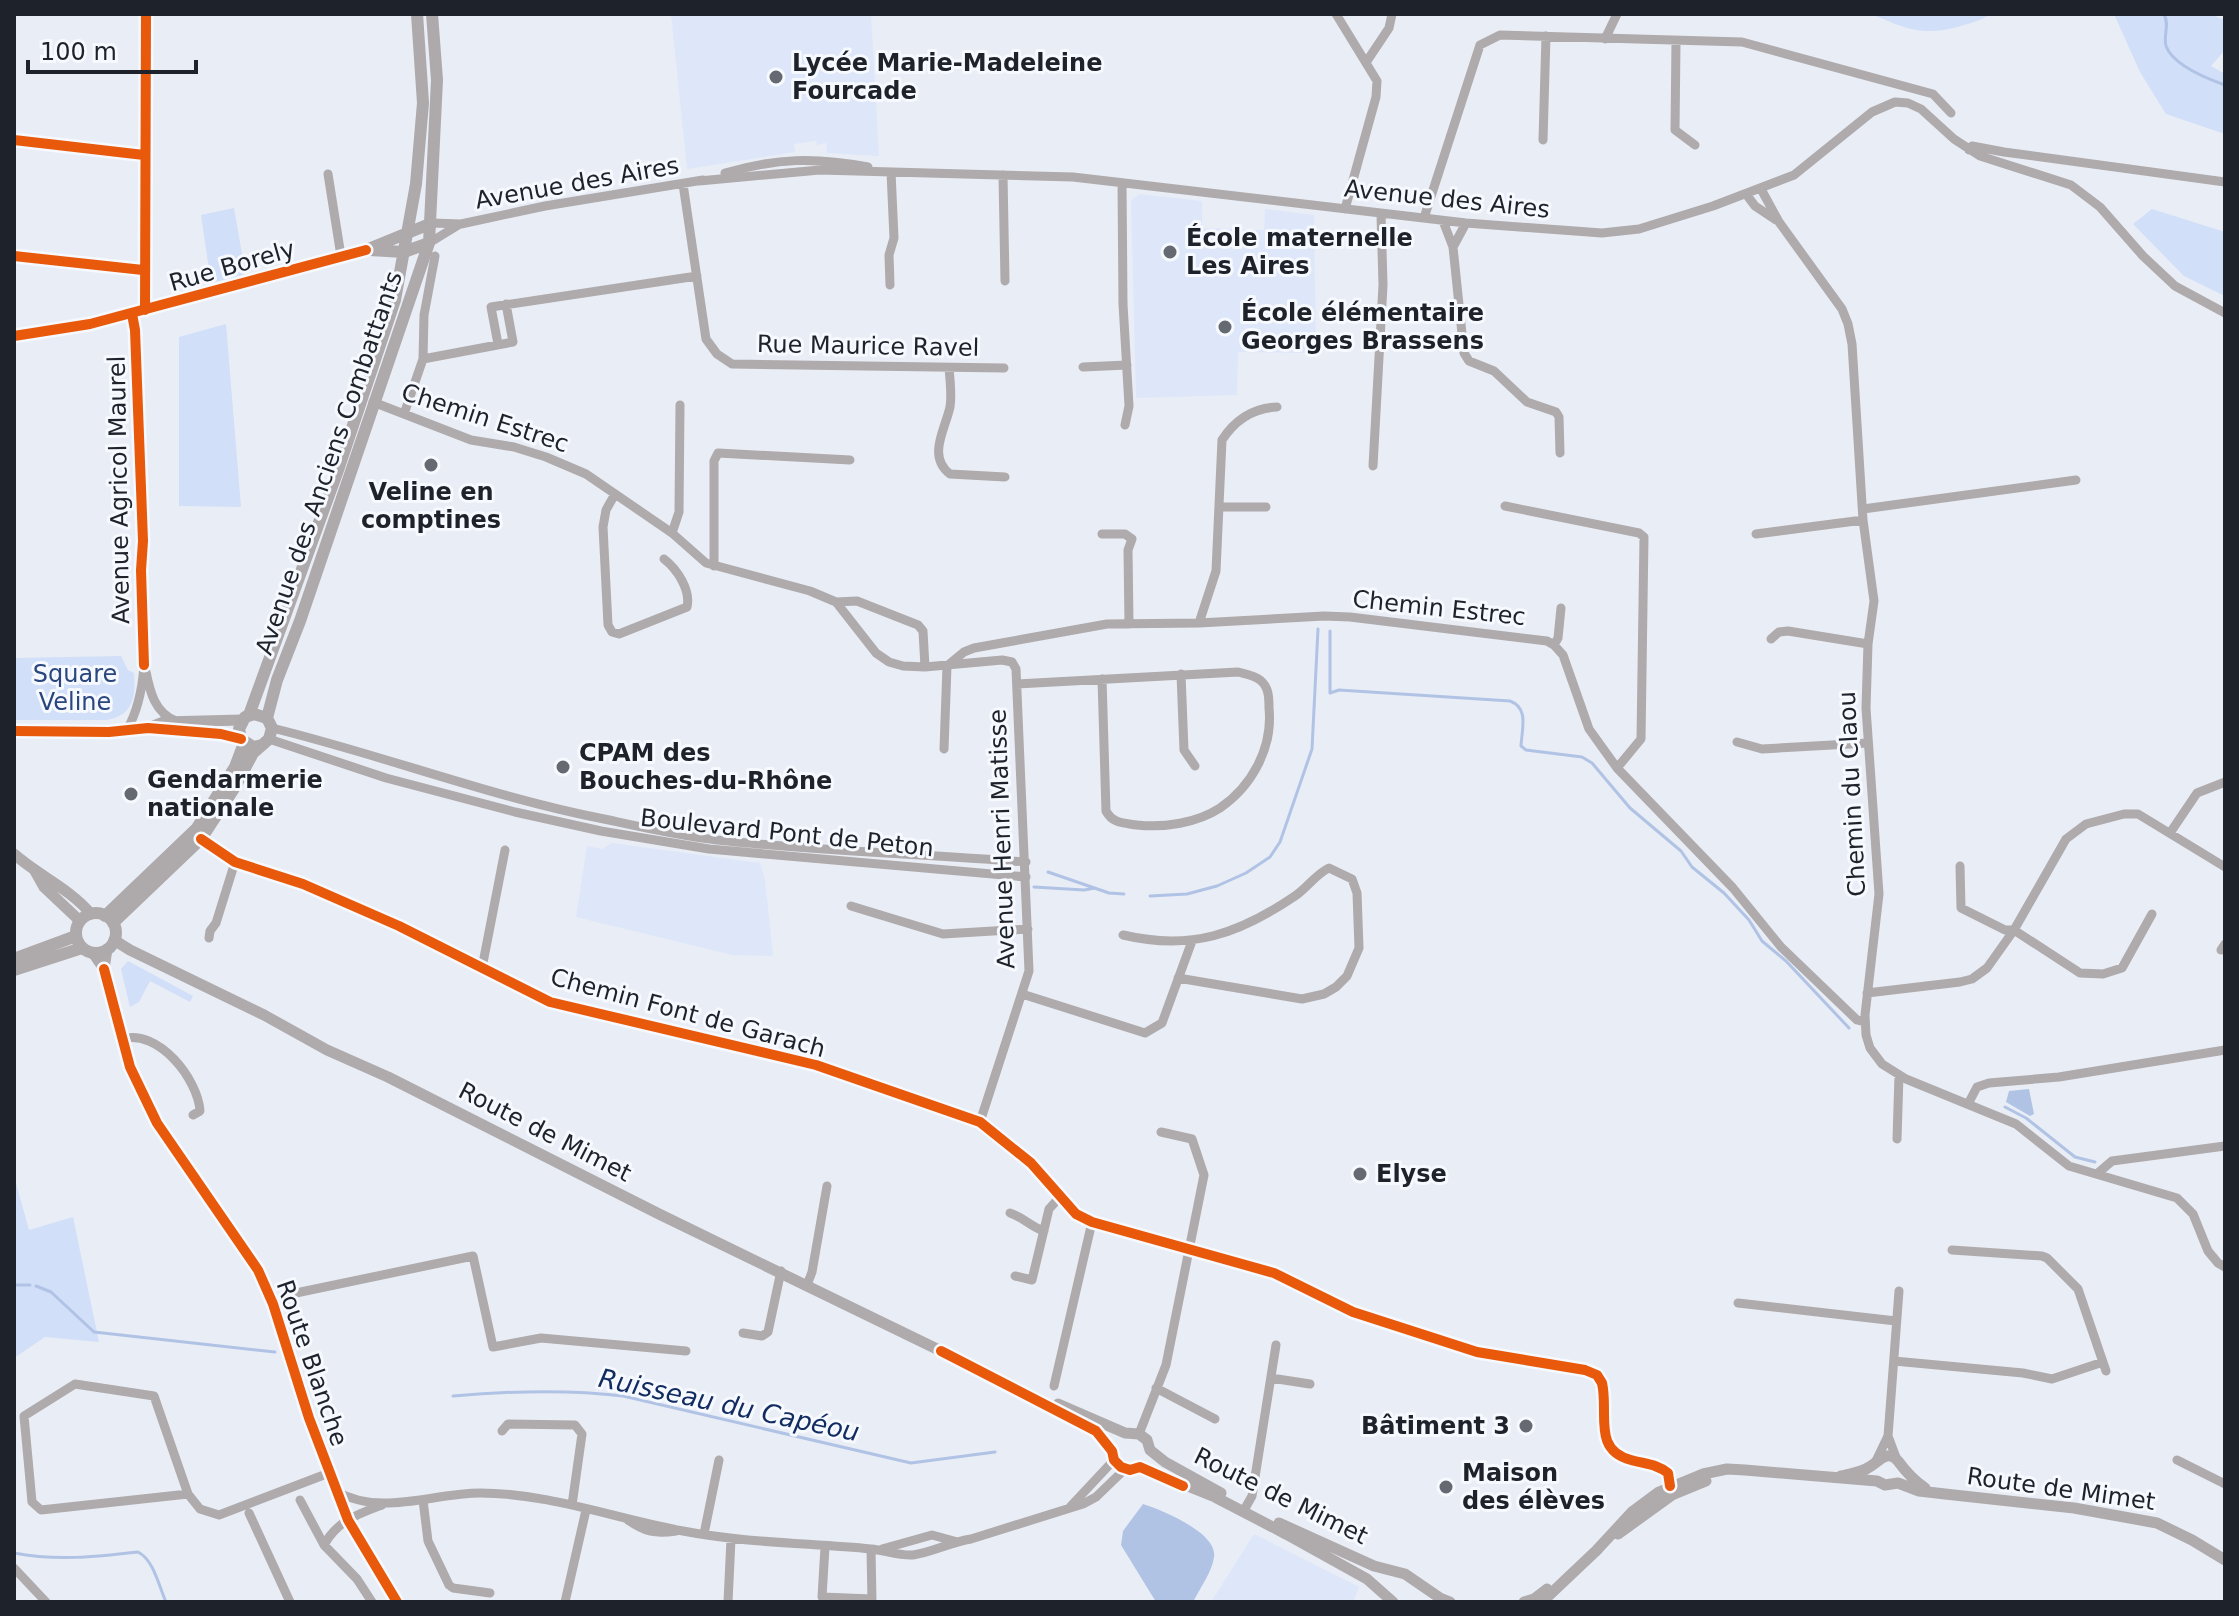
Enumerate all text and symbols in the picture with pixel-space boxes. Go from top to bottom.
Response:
scale bar [28,24,196,74]
text: 100 m [40,38,117,66]
place label: Lycée Marie-Madeleine Fourcade [792,49,1102,105]
marker: Lycée Marie-Madeleine Fourcade [767,68,785,86]
street label: Avenue des Aires [473,151,681,215]
street label: Avenue des Aires [1343,174,1551,224]
place label: École maternelle Les Aires [1186,223,1413,280]
street label: Rue Borely [166,235,298,297]
marker: École maternelle Les Aires [1161,243,1179,261]
street label: Avenue des Anciens Combattants [250,267,408,659]
place label: École élémentaire Georges Brassens [1241,298,1484,355]
marker: École élémentaire Georges Brassens [1216,318,1234,336]
street label: Rue Maurice Ravel [757,330,979,362]
street label: Avenue Agricol Maurel [103,355,135,625]
street label: Chemin Estrec [398,378,572,458]
marker: Veline en comptines [422,456,440,474]
place label: Veline en comptines [361,478,501,534]
street label: Chemin Estrec [1351,585,1527,631]
park label: Square Veline [33,660,117,716]
street label: Chemin du Claou [1833,691,1871,897]
street label: Avenue Henri Matisse [983,708,1021,970]
place label: CPAM des Bouches-du-Rhône [579,739,832,795]
marker: CPAM des Bouches-du-Rhône [554,758,572,776]
place label: Gendarmerie nationale [147,766,323,822]
marker: Gendarmerie nationale [122,785,140,803]
street label: Boulevard Pont de Peton [639,804,935,862]
street label: Chemin Font de Garach [547,963,829,1063]
street label: Route de Mimet [454,1076,636,1188]
place label: Elyse [1376,1160,1447,1188]
marker: Elyse [1351,1165,1369,1183]
street label: Route Blanche [271,1276,353,1450]
water label: Ruisseau du Capéou [596,1363,862,1447]
place label: Bâtiment 3 [1361,1412,1510,1440]
marker: Bâtiment 3 [1517,1417,1535,1435]
street label: Route de Mimet [1190,1442,1372,1550]
place label: Maison des élèves [1462,1459,1605,1515]
street label: Route de Mimet [1965,1462,2157,1516]
marker: Maison des élèves [1437,1478,1455,1496]

